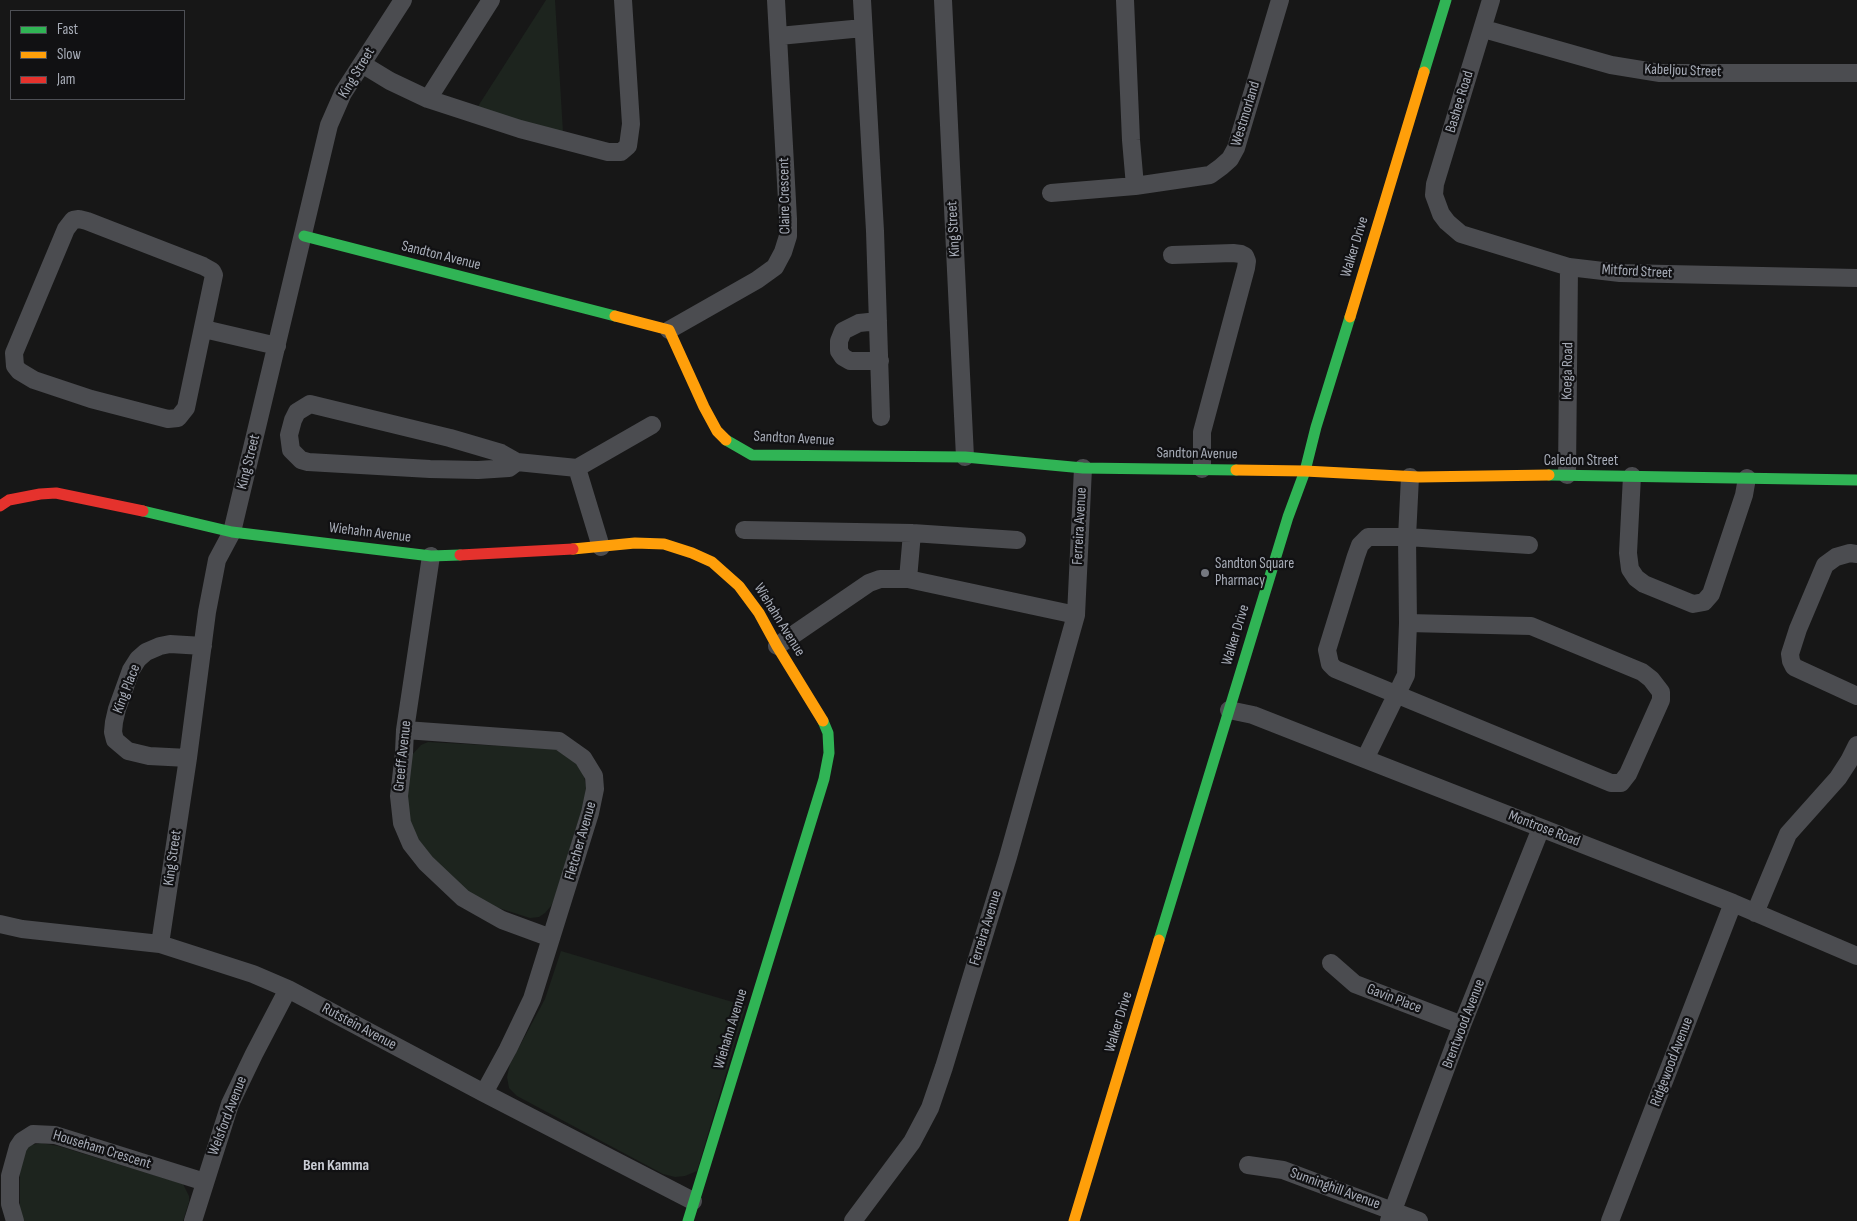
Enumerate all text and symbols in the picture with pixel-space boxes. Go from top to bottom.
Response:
legend [10,10,185,100]
text: Fast [57,20,78,39]
street label: King Street [335,44,379,102]
text: Slow [57,45,81,64]
street label: Kabeljou Street [1644,61,1722,81]
street label: Bashee Road [1442,69,1478,135]
text: Jam [57,70,75,89]
street label: Westmorland [1228,79,1264,149]
street label: Claire Crescent [775,157,795,235]
street label: King Street [944,201,964,257]
street label: Walker Drive [1337,215,1373,279]
street label: Sandton Avenue [400,237,482,275]
street label: Mitford Street [1601,261,1673,283]
street label: Koega Road [1558,342,1578,400]
street label: Sandton Avenue [753,428,835,450]
street label: King Street [233,433,265,491]
street label: Sandton Avenue [1156,444,1238,464]
street label: Caledon Street [1544,452,1618,470]
street label: Ferreira Avenue [1069,487,1091,565]
street label: Wiehahn Avenue [328,519,412,547]
place label: Sandton Square Pharmacy [1215,555,1294,590]
marker: Sandton Square Pharmacy [1199,567,1211,579]
street label: Wiehahn Avenue [749,580,809,660]
street label: Walker Drive [1218,603,1254,667]
street label: King Place [109,662,145,716]
street label: Greeff Avenue [390,720,416,792]
street label: Fletcher Avenue [561,800,601,882]
street label: Montrose Road [1506,807,1582,851]
street label: King Street [160,829,186,887]
street label: Ferreira Avenue [966,888,1006,968]
street label: Brentwood Avenue [1439,977,1489,1071]
street label: Gavin Place [1364,980,1424,1018]
street label: Wiehahn Avenue [710,987,752,1071]
street label: Walker Drive [1101,990,1137,1054]
street label: Rutstein Avenue [319,1000,399,1054]
street label: Ridgewood Avenue [1647,1015,1697,1109]
street label: Welsford Avenue [205,1074,251,1158]
street label: Househam Crescent [51,1127,153,1173]
district label: Ben Kamma [303,1156,369,1176]
street label: Sunninghill Avenue [1287,1164,1383,1214]

